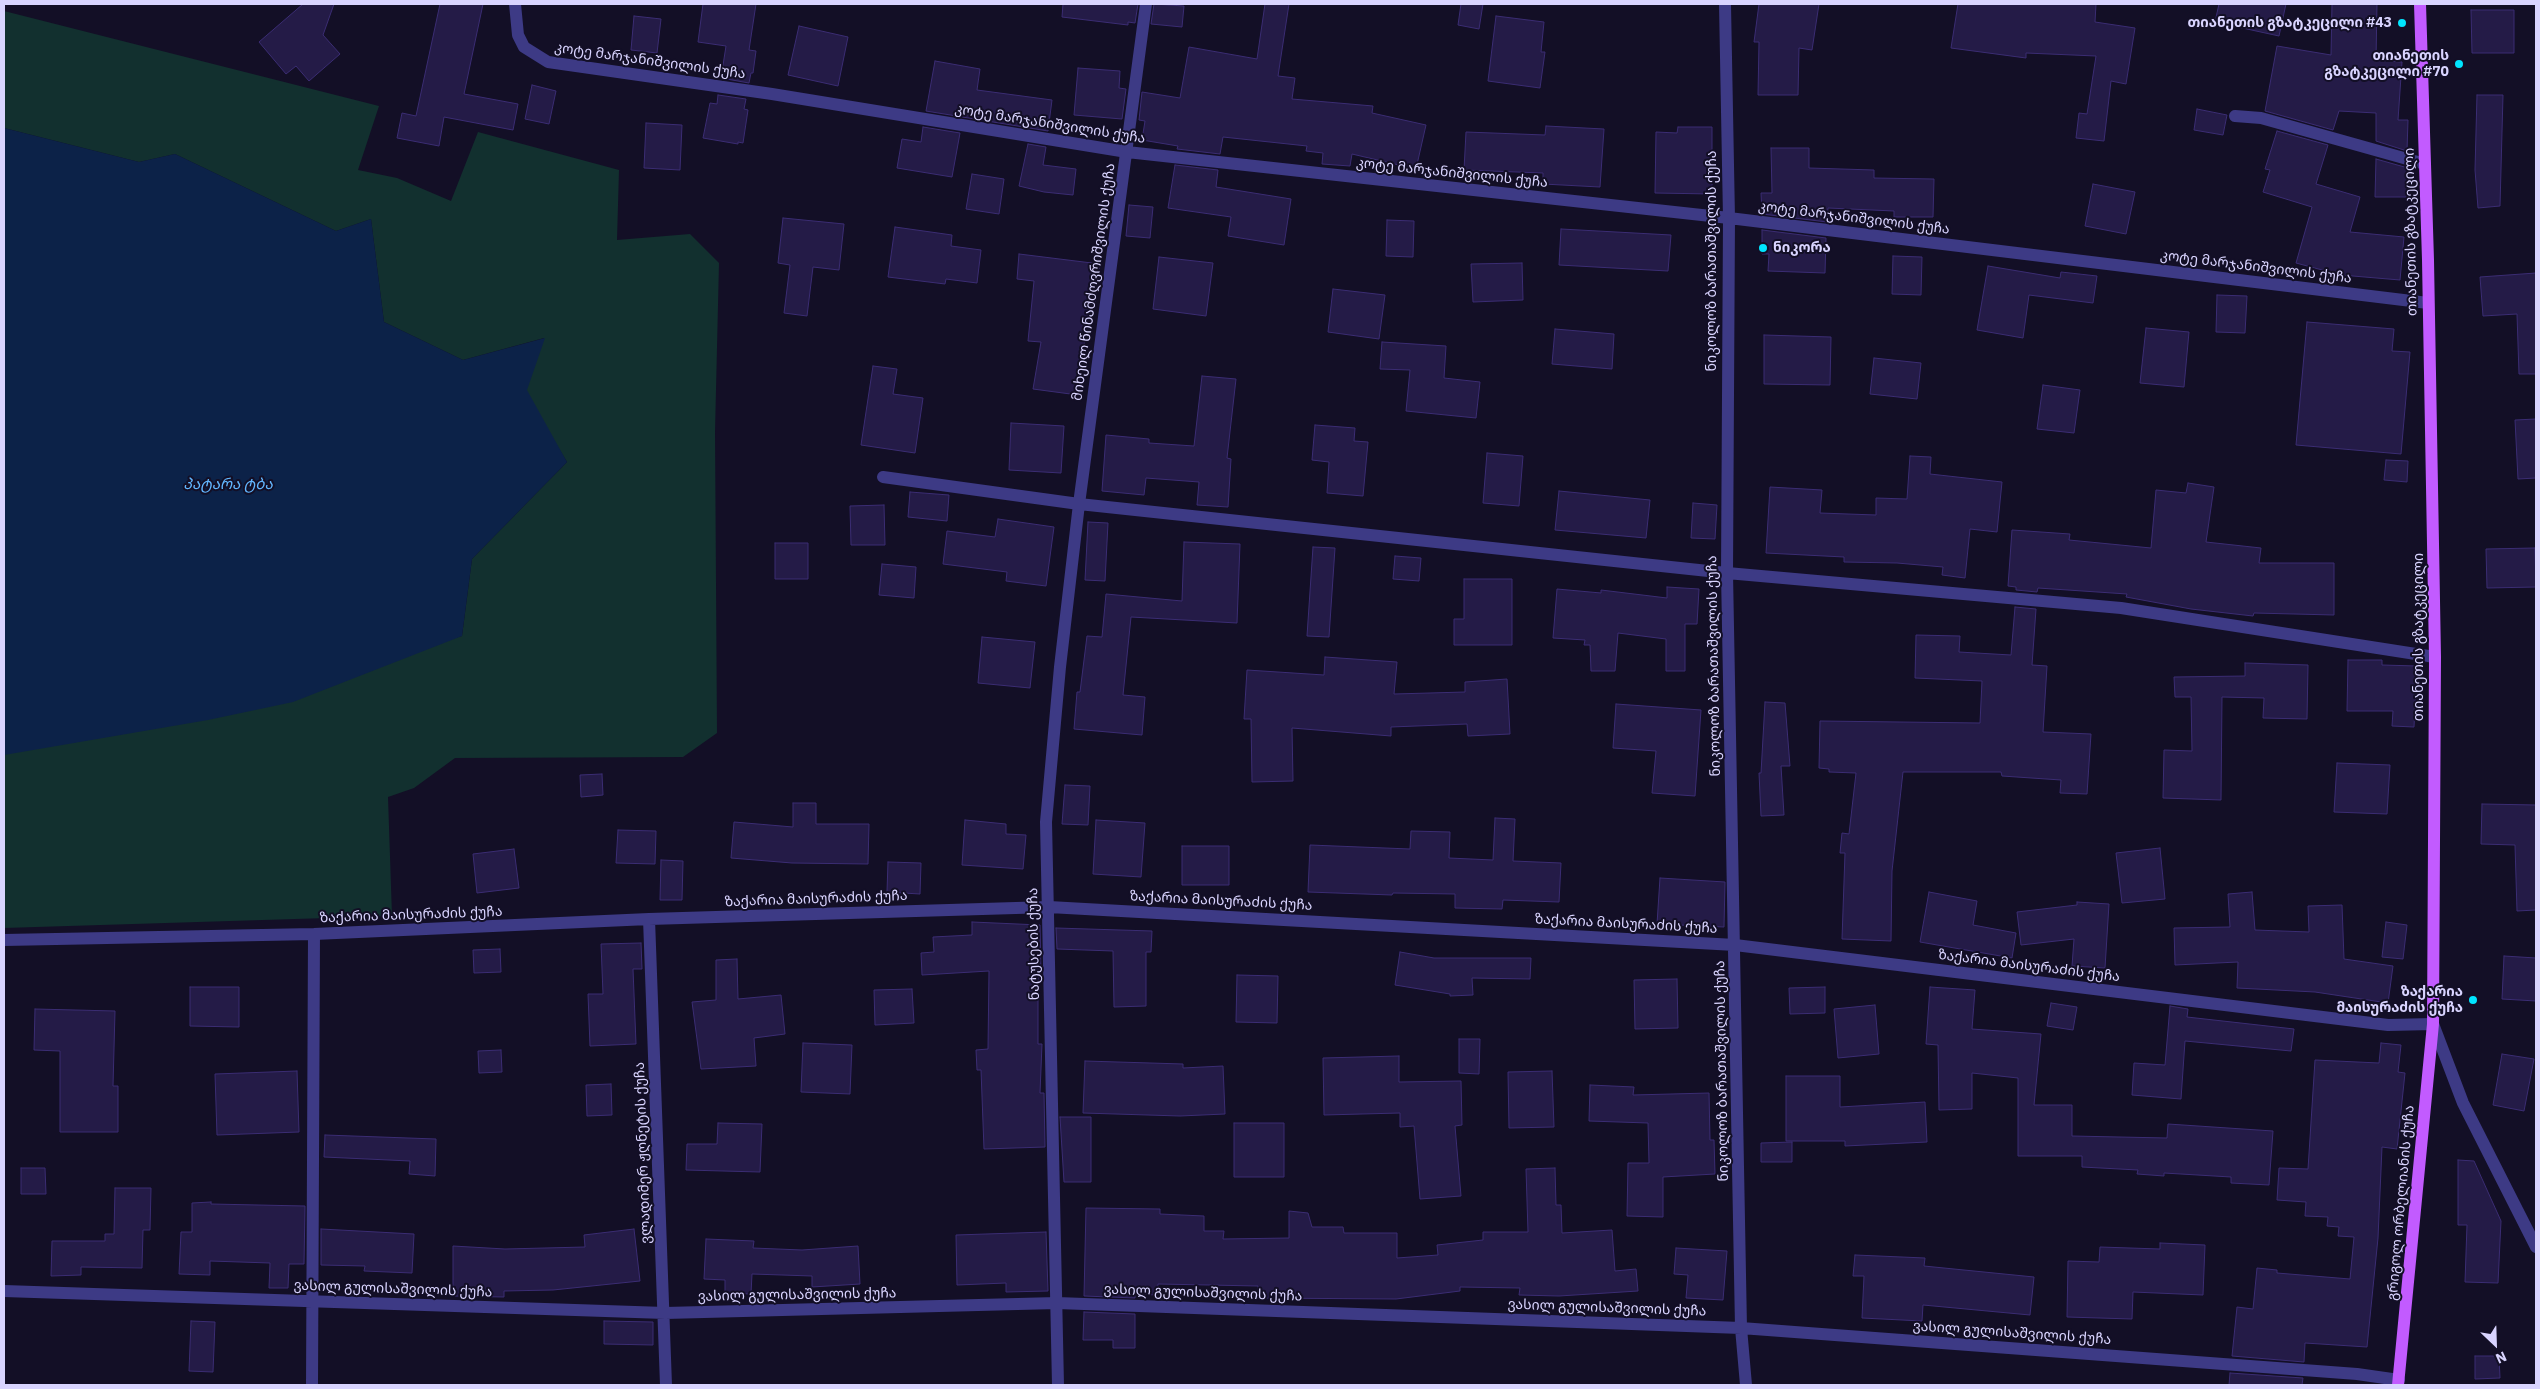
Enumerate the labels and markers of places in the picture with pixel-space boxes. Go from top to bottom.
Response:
place label: თიანეთის გზატკეცილი #43 [2187,15,2392,31]
marker: თიანეთის გზატკეცილი #43 [2396,17,2408,29]
place label: თიანეთის გზატკეცილი #70 [2324,48,2449,80]
marker: თიანეთის გზატკეცილი #70 [2453,58,2465,70]
place label: ნიკორა [1773,240,1831,256]
marker: ნიკორა [1757,242,1769,254]
place label: ზაქარია მაისურაძის ქუჩა [2336,984,2463,1016]
marker: ზაქარია მაისურაძის ქუჩა [2467,994,2479,1006]

